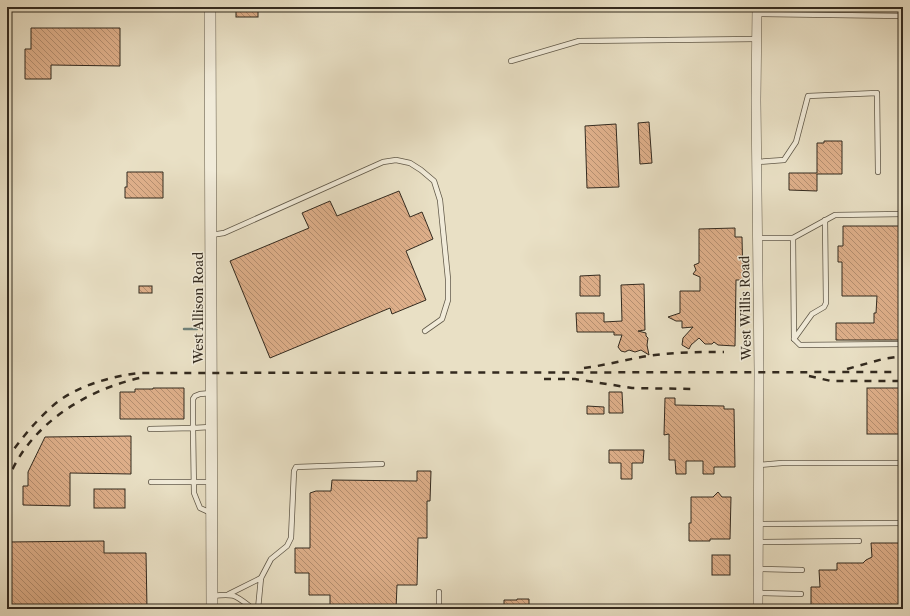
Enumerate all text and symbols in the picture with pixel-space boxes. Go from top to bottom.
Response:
street label: West Allison Road [190,252,206,365]
street label: West Willis Road [736,255,754,361]

